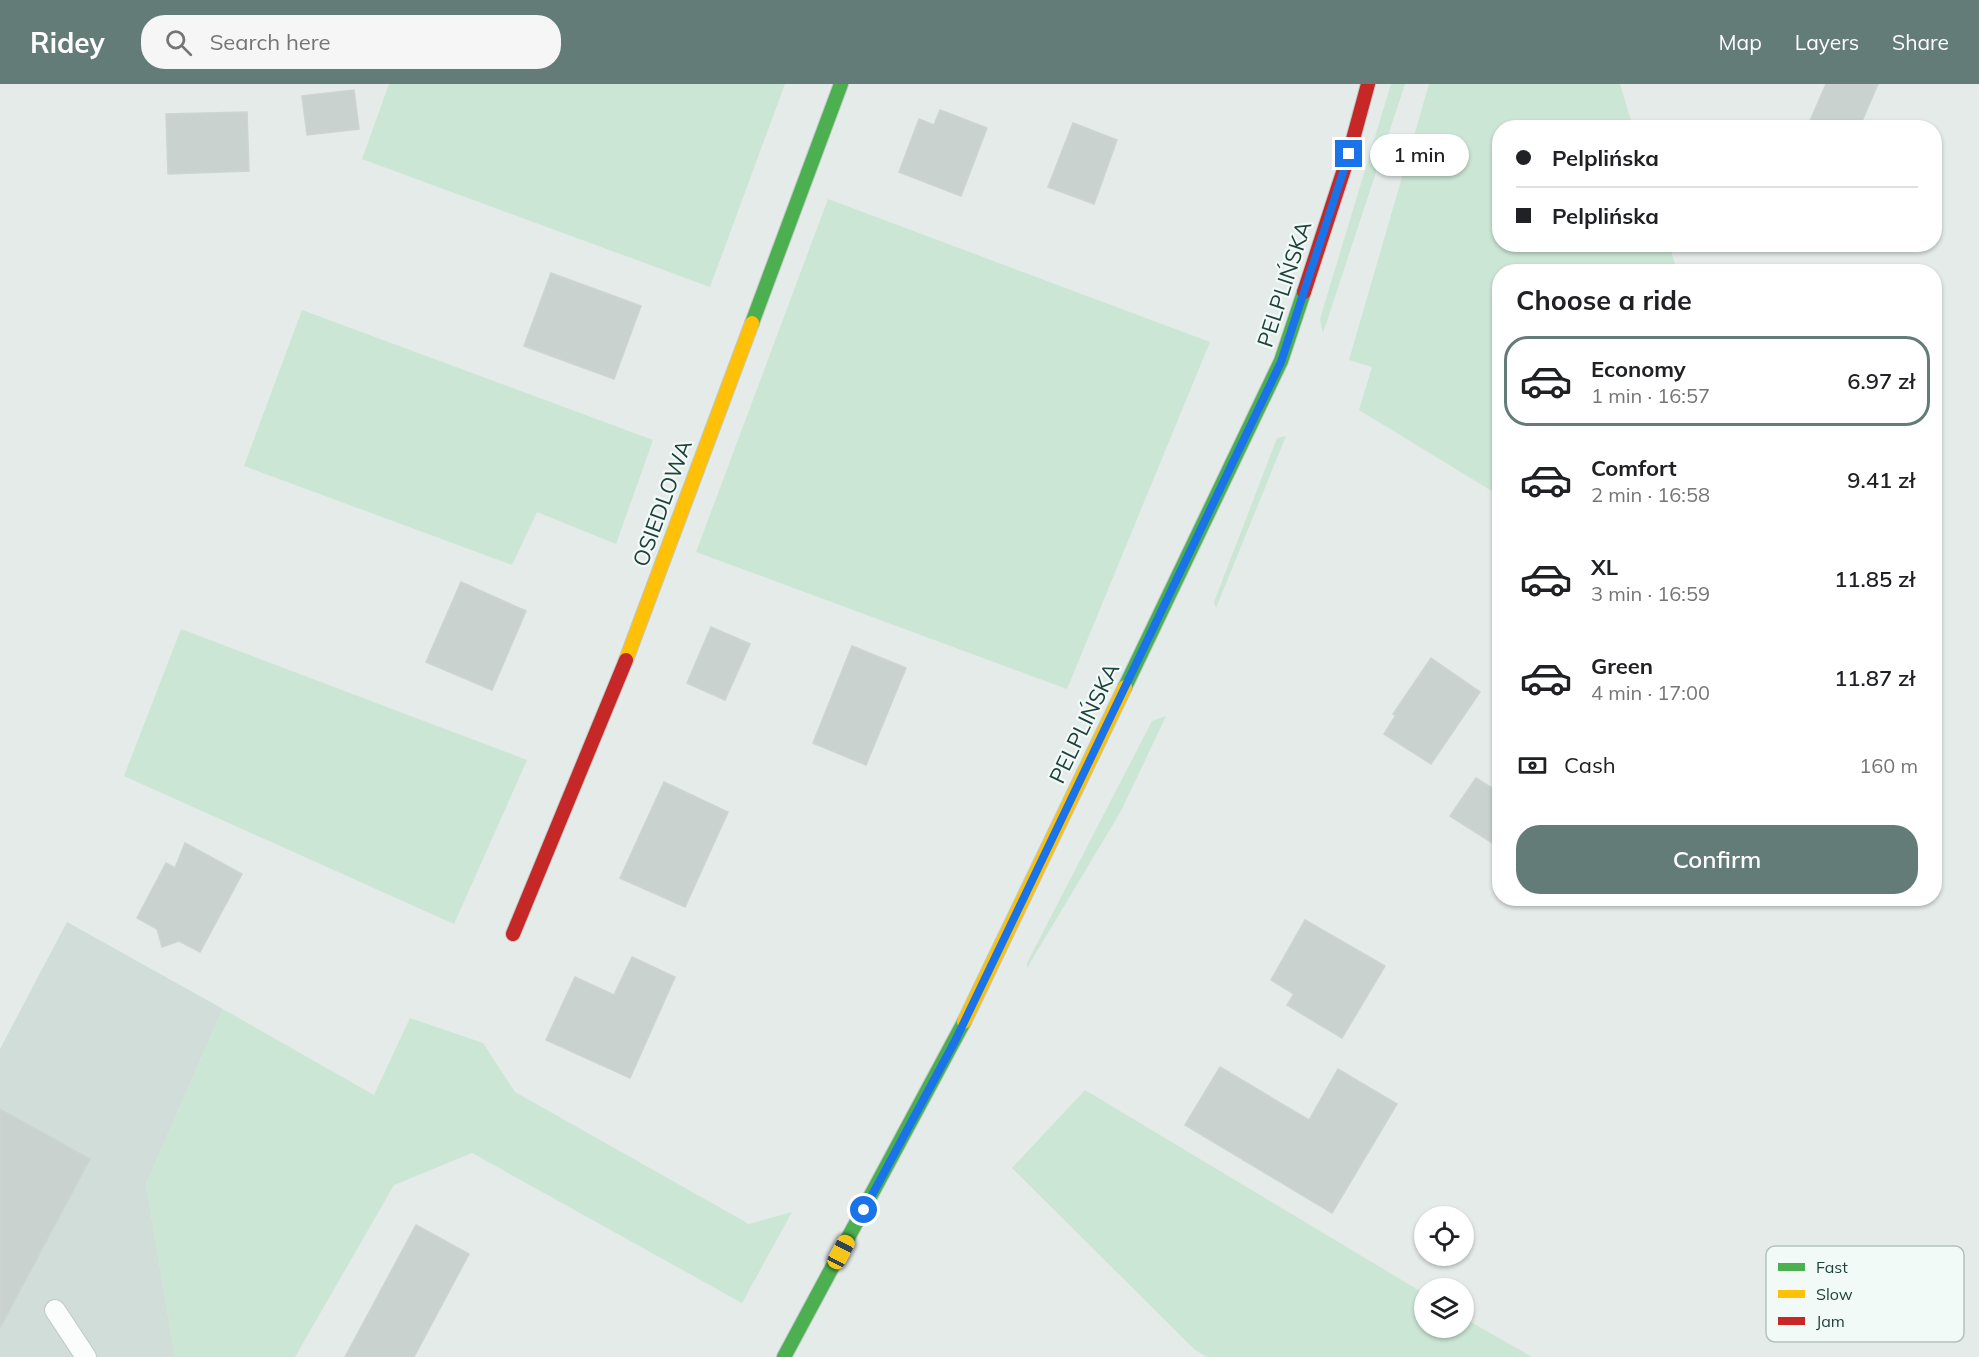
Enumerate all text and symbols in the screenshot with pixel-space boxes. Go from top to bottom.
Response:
search box [141,15,561,69]
text: Ridey [30,25,105,60]
icon: search [162,26,195,59]
text: Search here [210,28,331,56]
text: Map [1719,29,1762,55]
text: Layers [1795,29,1859,55]
text: Share [1892,29,1949,55]
callout: 1 min [1370,133,1469,175]
route end [1335,140,1362,167]
text: 1 min [1394,142,1445,167]
text: Pelplińska [1552,144,1659,172]
text: Pelplińska [1552,202,1659,230]
street label: PELPLIŃSKA [1250,217,1318,351]
text: Choose a ride [1516,283,1692,317]
icon: car [1519,354,1573,408]
text: Economy [1591,355,1686,383]
text: 6.97 zł [1847,367,1915,395]
text: 1 min · 16:57 [1591,383,1710,408]
street label: OSIEDLOWA [626,436,698,570]
icon: car [1519,453,1573,507]
text: Comfort [1591,454,1677,482]
text: 9.41 zł [1847,466,1915,494]
text: 2 min · 16:58 [1591,482,1710,507]
icon: car [1519,552,1573,606]
text: XL [1591,553,1618,581]
text: 11.85 zł [1834,565,1915,593]
text: 3 min · 16:59 [1591,581,1710,606]
icon: car [1519,651,1573,705]
text: Green [1591,652,1653,680]
street label: PELPLIŃSKA [1043,658,1125,788]
text: 11.87 zł [1834,664,1915,692]
text: 4 min · 17:00 [1591,680,1710,705]
icon: cash [1516,749,1549,782]
text: Cash [1564,751,1616,779]
text: 160 m [1859,753,1918,778]
button: Confirm [1516,825,1918,894]
route start [850,1196,877,1223]
map controls [1414,1206,1474,1338]
button: locate [1414,1206,1474,1266]
car [825,1232,857,1272]
legend [1766,1246,1964,1342]
text: Fast [1816,1257,1848,1277]
button: layers [1414,1278,1474,1338]
text: Slow [1816,1284,1853,1304]
text: Jam [1816,1311,1845,1331]

